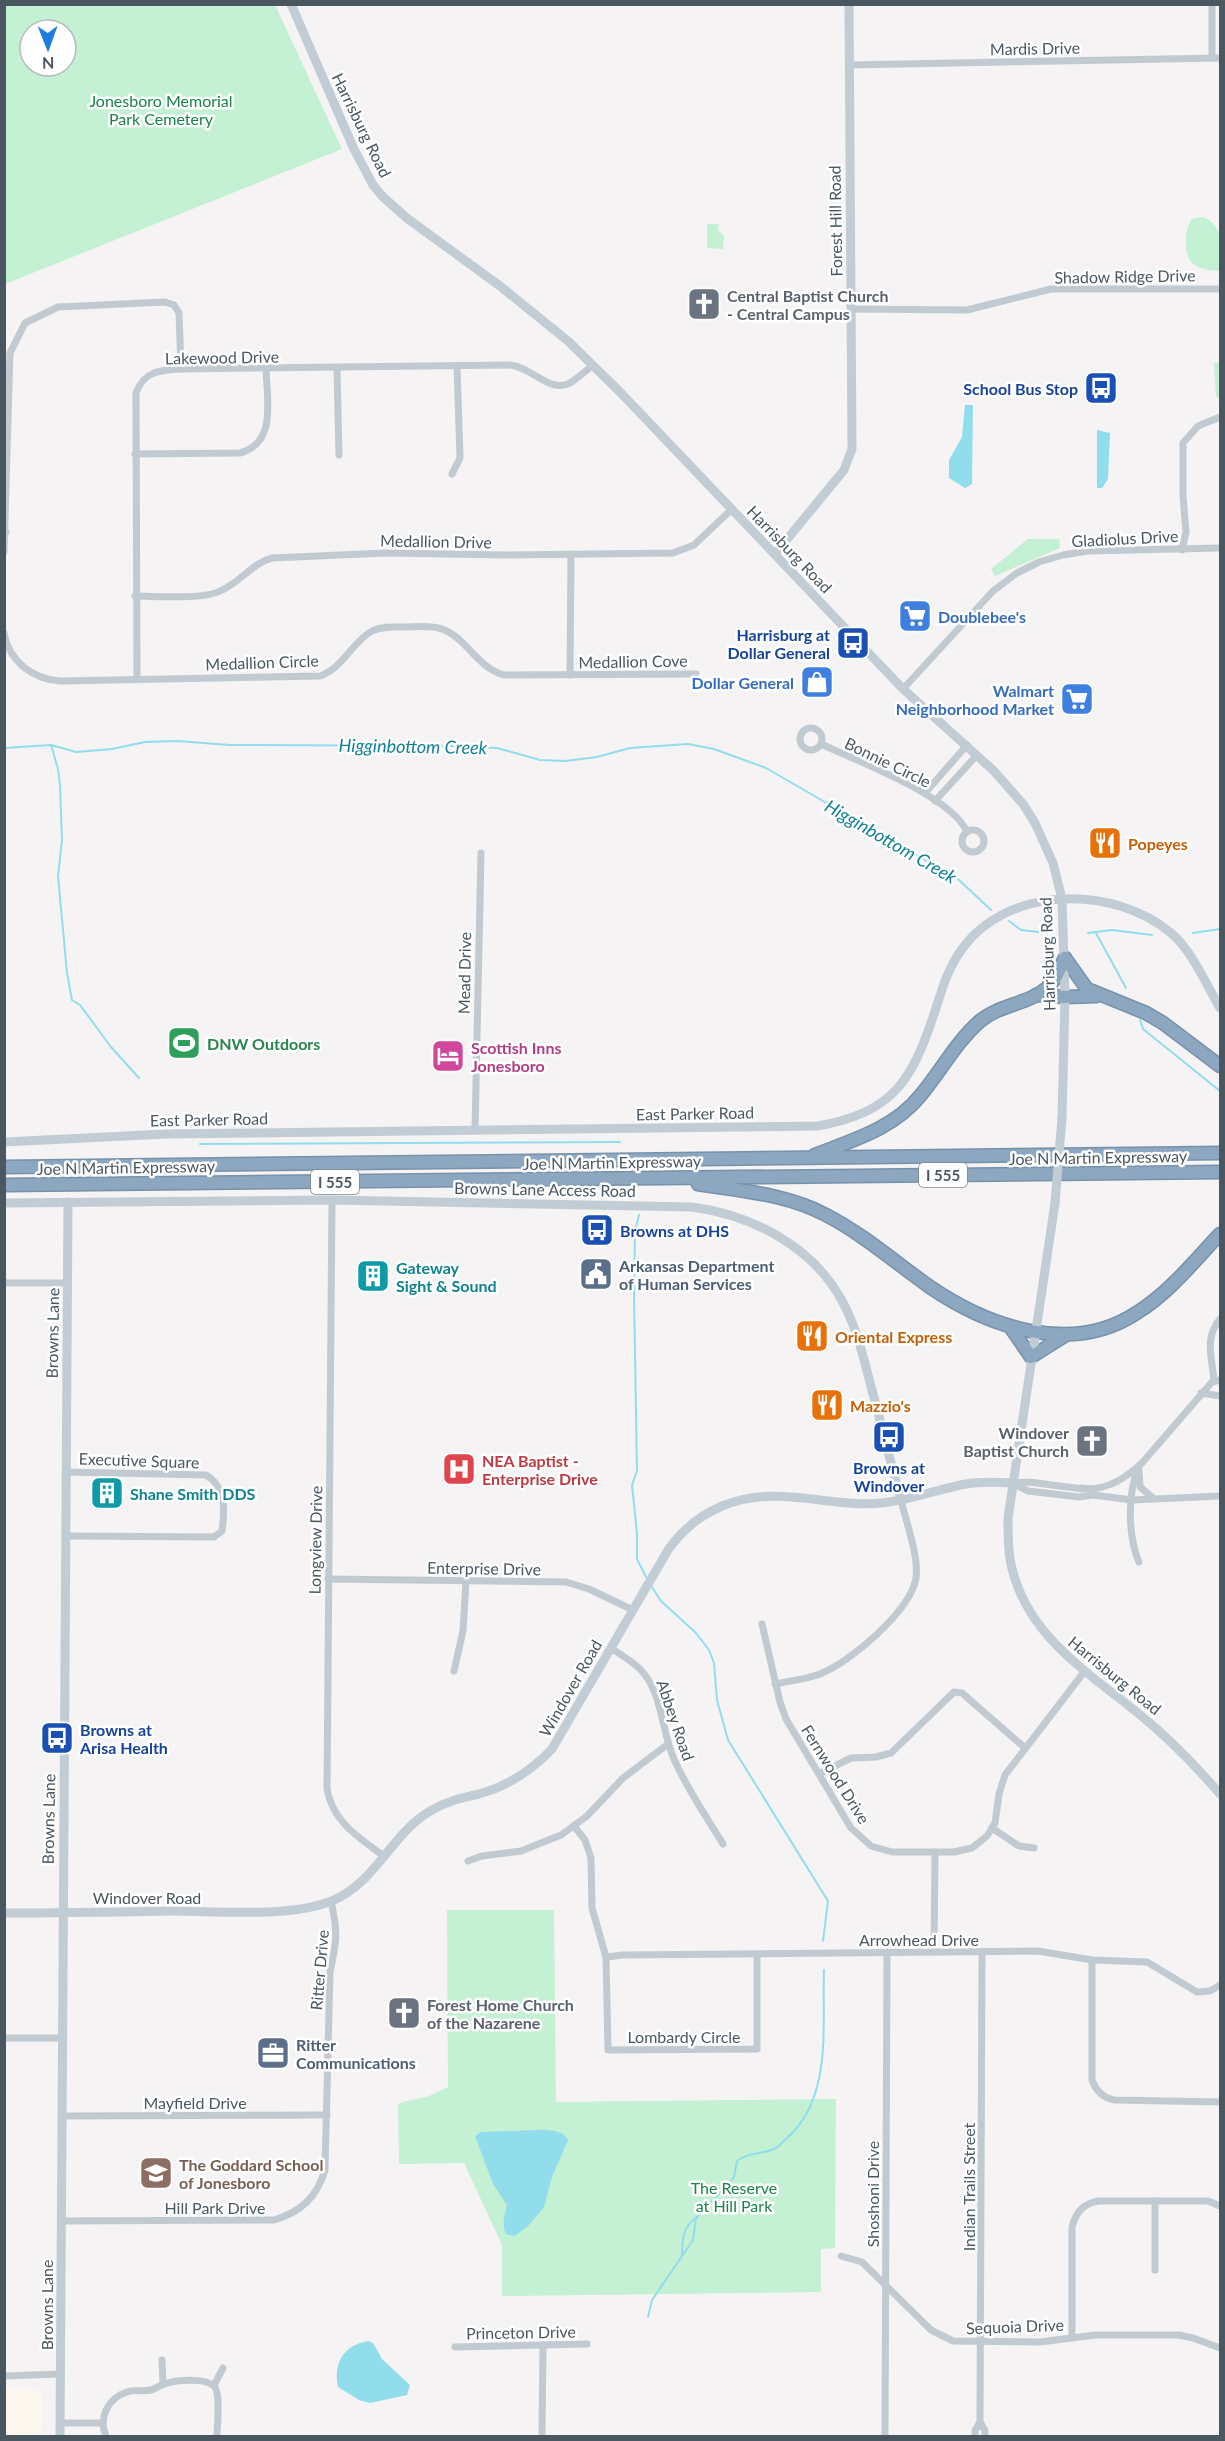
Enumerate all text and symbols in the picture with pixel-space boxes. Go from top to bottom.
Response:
north arrow [18,18,78,78]
street label: Mardis Drive [990,38,1080,58]
text: N [42,54,55,73]
street label: Harrisburg Road [329,70,395,180]
park label: Jonesboro Memorial Park Cemetery [89,91,233,128]
street label: Forest Hill Road [825,165,845,277]
street label: Shadow Ridge Drive [1054,265,1196,287]
church icon: Central Baptist Church - Central Campus [686,286,722,322]
place label: Central Baptist Church - Central Campus [727,286,888,323]
street label: Lakewood Drive [165,347,279,367]
bus stop icon: School Bus Stop [1083,370,1119,406]
place label: School Bus Stop [963,379,1078,398]
street label: Harrisburg Road [744,501,836,597]
street label: Gladiolus Drive [1071,526,1179,550]
street label: Medallion Drive [380,531,492,551]
supermarket icon: Doublebee's [897,598,933,634]
place label: Doublebee's [938,607,1026,626]
place label: Harrisburg at Dollar General [728,625,830,662]
bus stop icon: Harrisburg at Dollar General [835,625,871,661]
street label: Medallion Circle [205,651,319,673]
street label: Medallion Cove [578,651,688,671]
shop icon: Dollar General [799,664,835,700]
place label: Dollar General [692,673,794,692]
place label: Walmart Neighborhood Market [896,681,1054,718]
supermarket icon: Walmart Neighborhood Market [1059,681,1095,717]
street label: Bonnie Circle [842,733,934,791]
water label: Higginbottom Creek [339,734,488,758]
water label: Higginbottom Creek [821,794,961,888]
restaurant icon: Popeyes [1087,825,1123,861]
place label: Popeyes [1128,834,1188,853]
street label: Harrisburg Road [1036,897,1058,1011]
street label: Mead Drive [454,932,474,1014]
sports icon: DNW Outdoors [166,1025,202,1061]
place label: DNW Outdoors [207,1034,320,1053]
hotel icon: Scottish Inns Jonesboro [430,1038,466,1074]
place label: Scottish Inns Jonesboro [471,1038,561,1075]
street label: East Parker Road [636,1102,754,1124]
street label: East Parker Road [150,1108,268,1130]
street label: Joe N Martin Expressway [1009,1146,1188,1168]
street label: Joe N Martin Expressway [523,1151,702,1173]
street label: Joe N Martin Expressway [37,1156,216,1178]
road number: I 555 [919,1163,967,1187]
road number: I 555 [311,1170,359,1194]
street label: Browns Lane Access Road [454,1178,636,1200]
bus stop icon: Browns at DHS [579,1212,615,1248]
place label: Browns at DHS [620,1221,729,1240]
public building icon: Arkansas Department of Human Services [578,1256,614,1292]
place label: Arkansas Department of Human Services [618,1256,774,1293]
building icon: Gateway Sight & Sound [355,1258,391,1294]
place label: Gateway Sight & Sound [396,1258,497,1295]
street label: Browns Lane [42,1287,62,1379]
restaurant icon: Oriental Express [794,1318,830,1354]
place label: Oriental Express [835,1327,952,1346]
restaurant icon: Mazzio's [809,1387,845,1423]
place label: Mazzio's [850,1396,911,1415]
bus stop icon: Browns at Windover [871,1419,907,1455]
place label: Windover Baptist Church [963,1423,1069,1460]
church icon: Windover Baptist Church [1074,1423,1110,1459]
street label: Executive Square [78,1448,200,1472]
hospital icon: NEA Baptist - Enterprise Drive [441,1451,477,1487]
place label: NEA Baptist - Enterprise Drive [482,1451,598,1488]
place label: Browns at Windover [853,1458,925,1495]
building icon: Shane Smith DDS [89,1475,125,1511]
place label: Shane Smith DDS [130,1484,256,1503]
street label: Longview Drive [305,1485,325,1595]
street label: Enterprise Drive [427,1558,541,1578]
street label: Harrisburg Road [1065,1632,1165,1718]
street label: Windover Road [535,1636,605,1740]
street label: Abbey Road [653,1677,699,1763]
bus stop icon: Browns at Arisa Health [39,1720,75,1756]
place label: Browns at Arisa Health [79,1720,168,1757]
street label: Fernwood Drive [798,1721,874,1827]
street label: Browns Lane [38,1773,58,1865]
street label: Windover Road [93,1888,201,1907]
street label: Ritter Drive [306,1929,332,2011]
street label: Arrowhead Drive [859,1930,979,1949]
church icon: Forest Home Church of the Nazarene [386,1995,422,2031]
place label: Forest Home Church of the Nazarene [427,1995,574,2032]
street label: Lombardy Circle [627,2027,741,2046]
office icon: Ritter Communications [255,2035,291,2071]
place label: Ritter Communications [296,2035,416,2072]
street label: Mayfield Drive [143,2093,247,2112]
street label: Indian Trails Street [959,2122,978,2251]
street label: Shoshoni Drive [863,2141,882,2247]
school or university icon: The Goddard School of Jonesboro [138,2155,174,2191]
place label: The Goddard School of Jonesboro [179,2155,323,2192]
park label: The Reserve at Hill Park [691,2178,777,2215]
street label: Hill Park Drive [164,2198,266,2217]
street label: Browns Lane [37,2260,56,2350]
street label: Sequoia Drive [966,2315,1064,2337]
street label: Princeton Drive [466,2322,576,2342]

